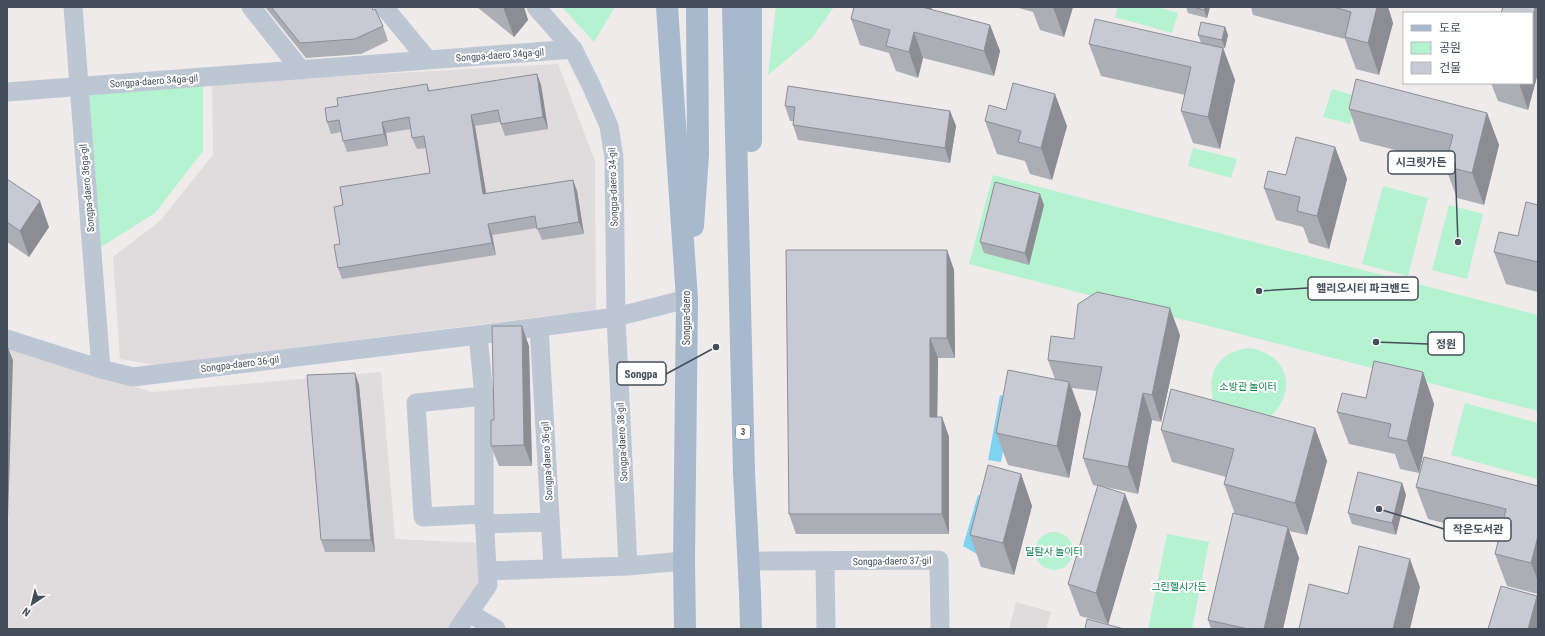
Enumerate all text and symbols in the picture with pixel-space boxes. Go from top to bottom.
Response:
legend [1403,12,1533,84]
text: 도로 [1439,21,1461,35]
text: 공원 [1439,41,1461,55]
street label: Songpa-daero 34ga-gil [455,46,545,64]
text: 건물 [1439,61,1461,75]
street label: Songpa-daero 34ga-gil [109,72,199,90]
street label: Songpa-daero 36ga-gil [78,143,96,233]
street label: Songpa-daero 34-gil [606,147,620,227]
callout: 시크릿가든 [1388,151,1455,174]
text: 시크릿가든 [1396,156,1446,169]
callout: 헬리오시티 파크밴드 [1308,277,1418,300]
text: 헬리오시티 파크밴드 [1316,282,1410,295]
street label: Songpa-daero [681,291,692,345]
callout: 정원 [1428,332,1464,355]
text: 정원 [1436,338,1456,351]
street label: Songpa-daero 36-gil [200,354,280,374]
callout: Songpa [617,362,666,385]
text: Songpa [625,368,658,381]
park label: 소방관 놀이터 [1219,381,1277,392]
street label: Songpa-daero 38-gil [614,402,630,482]
street label: Songpa-daero 36-gil [539,421,555,501]
road number: 3 [736,425,750,439]
callout: 작은도서관 [1444,518,1511,541]
text: 작은도서관 [1453,523,1503,536]
park label: 달탐사 놀이터 [1025,546,1083,557]
street label: Songpa-daero 37-gil [853,555,931,567]
park label: 그린헬시가든 [1151,581,1207,592]
north arrow [12,584,52,624]
text: N [20,604,33,619]

